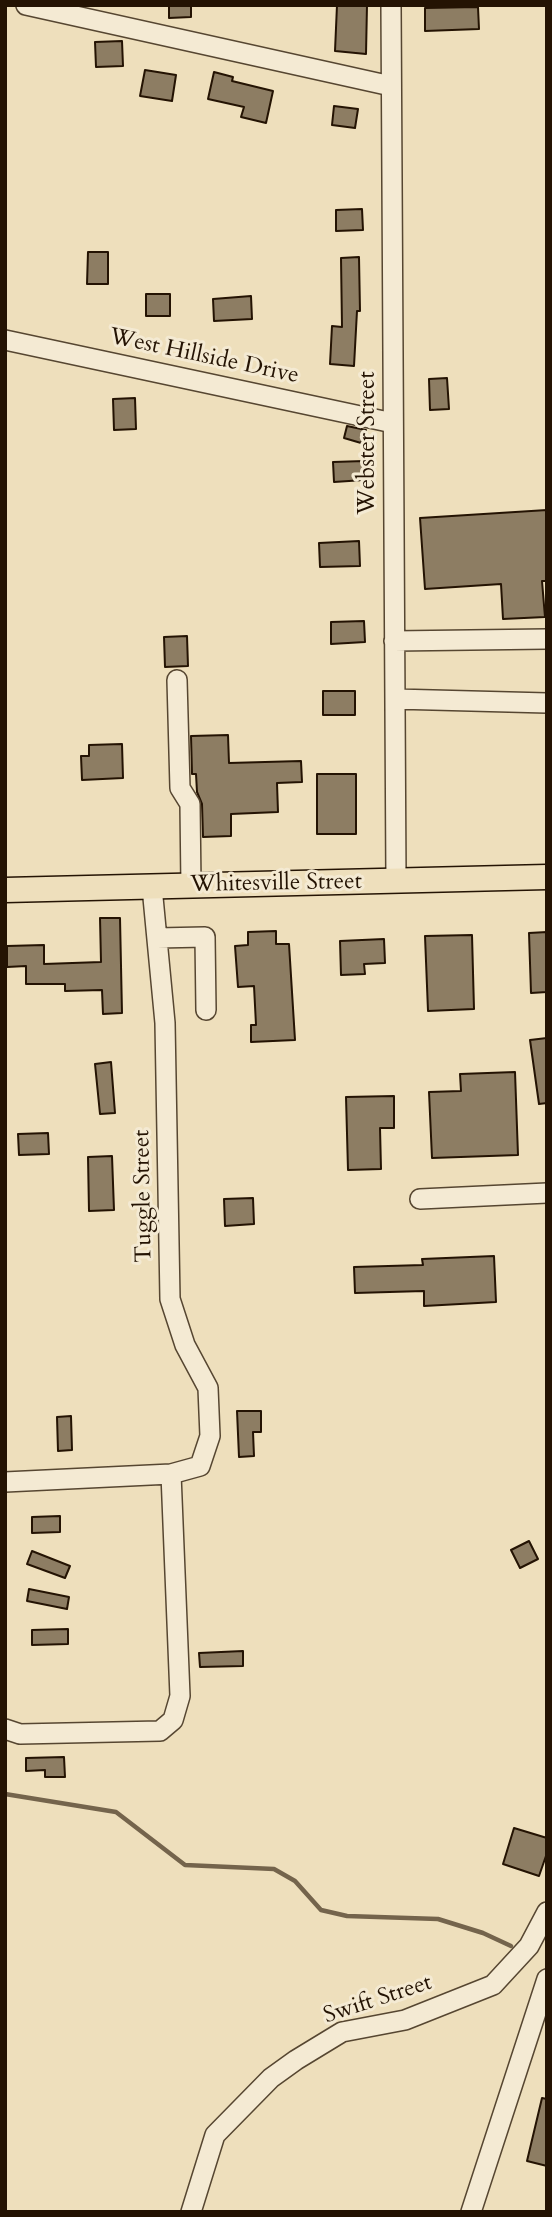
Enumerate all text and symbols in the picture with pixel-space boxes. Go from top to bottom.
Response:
street label: West Hillside Drive [107,323,301,391]
street label: Webster Street [355,371,383,515]
street label: Whitesville Street [190,869,362,899]
street label: Tuggle Street [129,1129,159,1263]
street label: Swift Street [320,1970,436,2030]

